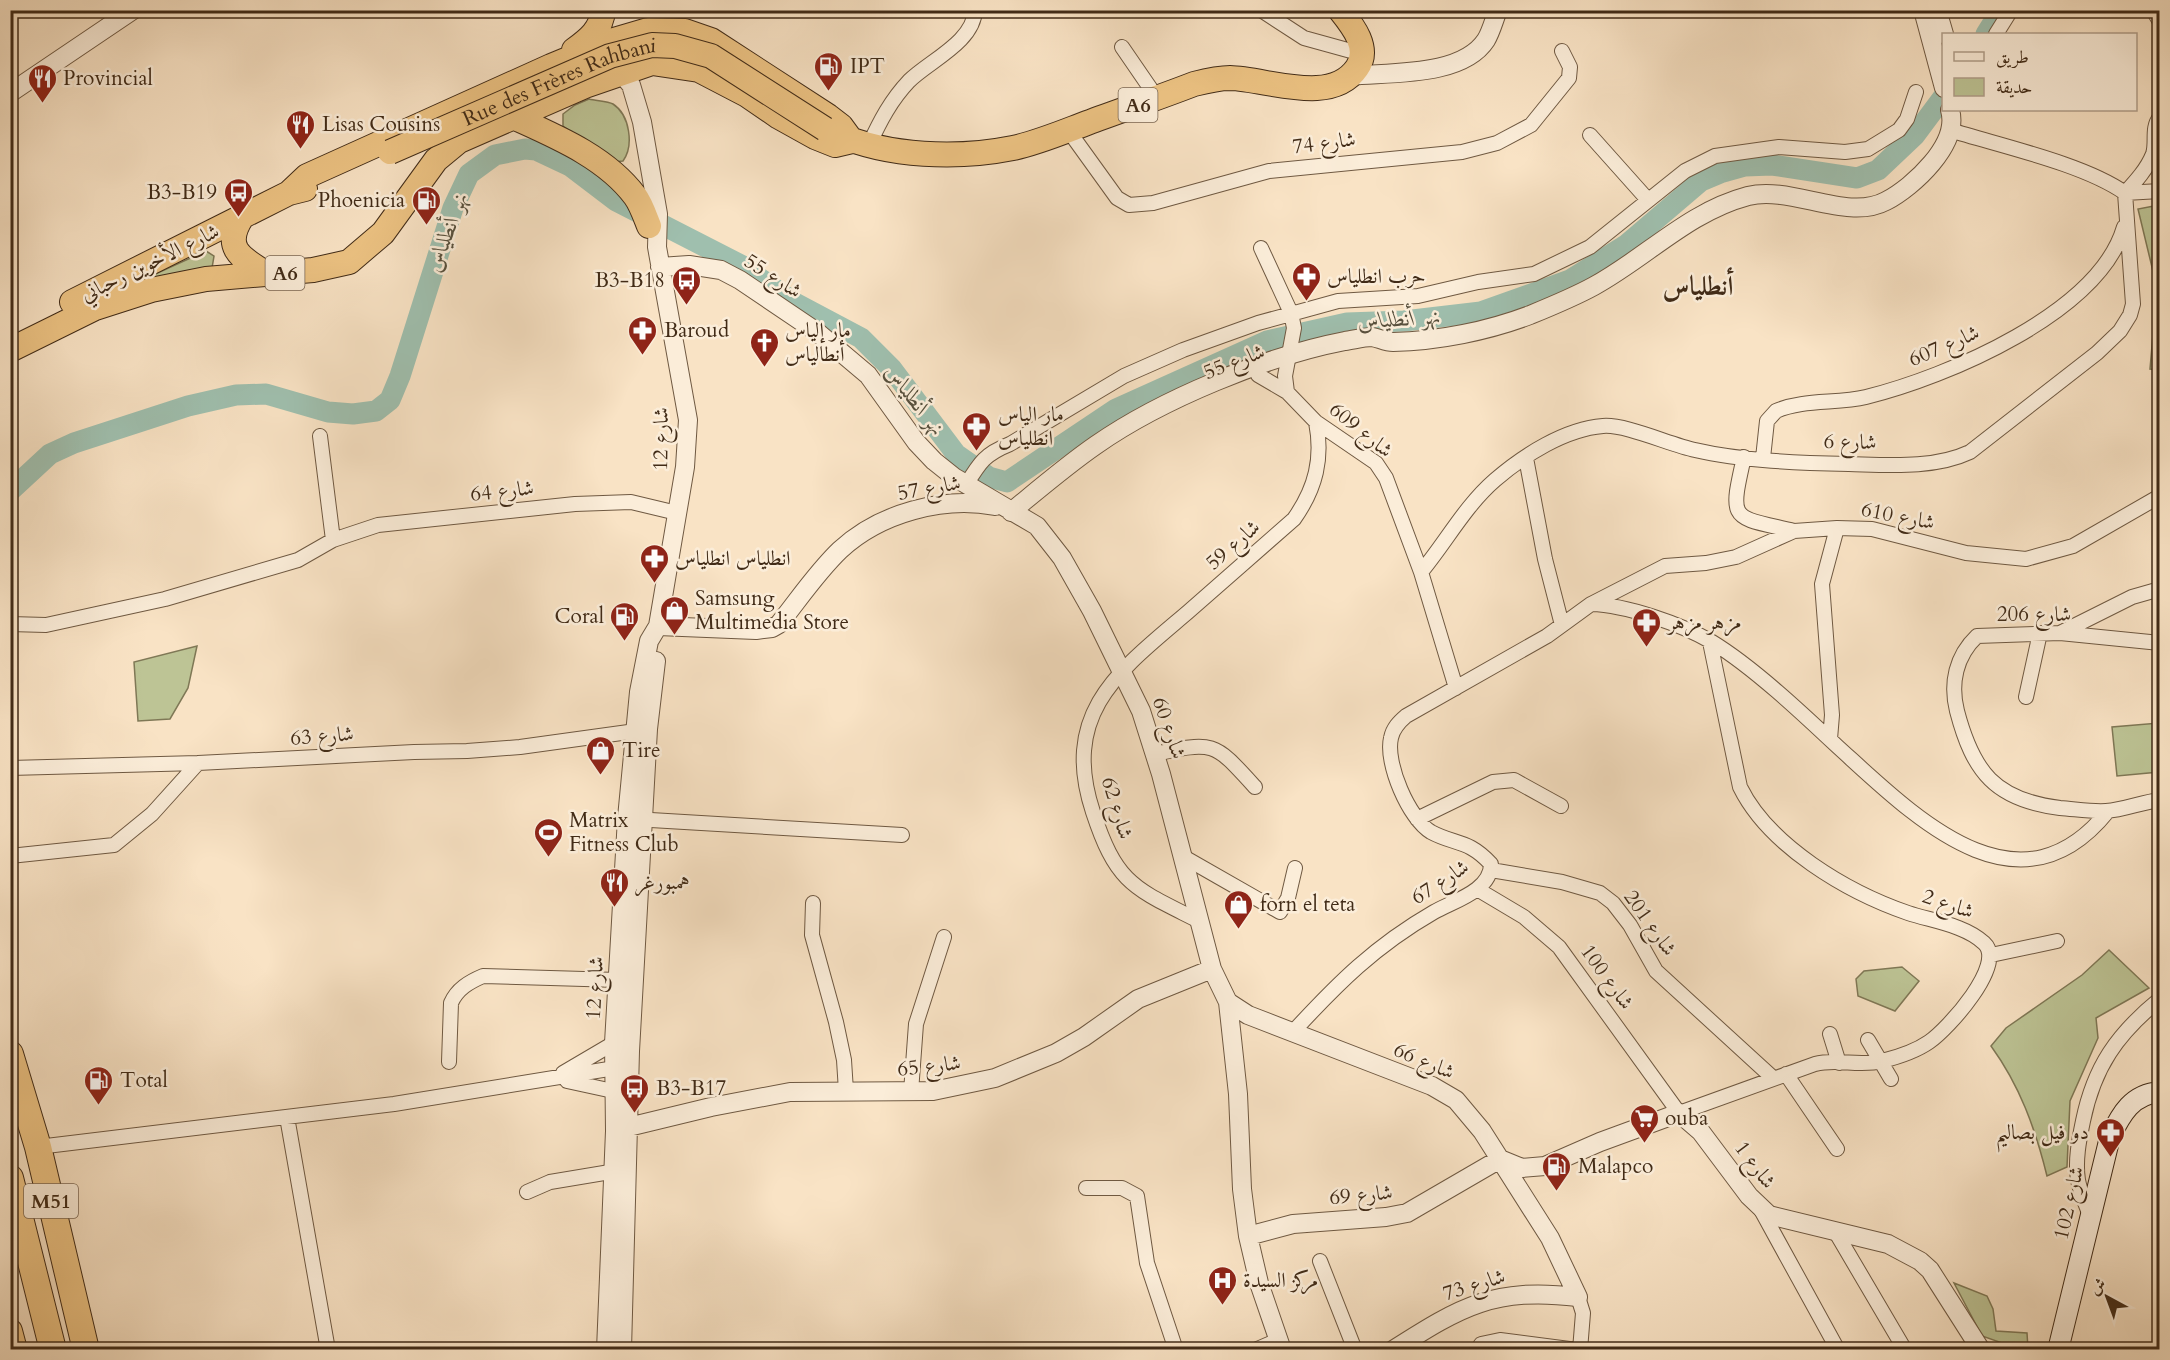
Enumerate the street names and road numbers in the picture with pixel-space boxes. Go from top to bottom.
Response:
street label: Rue des Frères Rahbani [458,30,657,133]
road number: A6 [1118,88,1158,122]
street label: شارع 74 [1291,125,1358,164]
street label: شارع الأخوين رحباني [75,216,225,312]
street label: شارع 55 [737,247,808,308]
road number: A6 [266,256,304,290]
street label: شارع 607 [1904,318,1985,377]
street label: شارع 55 [1199,337,1270,390]
street label: شارع 609 [1321,395,1399,467]
street label: شارع 12 [646,407,679,471]
street label: شارع 6 [1823,427,1877,460]
street label: شارع 57 [895,468,963,511]
street label: شارع 64 [469,473,535,512]
street label: شارع 610 [1858,495,1937,540]
street label: شارع 59 [1199,513,1268,579]
street label: شارع 206 [1997,600,2071,632]
street label: شارع 60 [1142,693,1193,764]
street label: شارع 63 [289,719,355,756]
street label: شارع 62 [1091,773,1140,844]
street label: شارع 67 [1405,853,1476,914]
street label: شارع 2 [1917,882,1978,929]
street label: شارع 201 [1614,884,1683,964]
street label: شارع 100 [1571,938,1641,1017]
street label: شارع 12 [579,955,614,1021]
street label: شارع 66 [1388,1035,1459,1090]
street label: شارع 65 [896,1048,962,1087]
street label: شارع 1 [1725,1135,1782,1197]
street label: شارع 102 [2047,1163,2094,1243]
street label: شارع 69 [1328,1178,1394,1215]
road number: M51 [24,1184,78,1218]
street label: شارع 73 [1439,1262,1510,1311]

